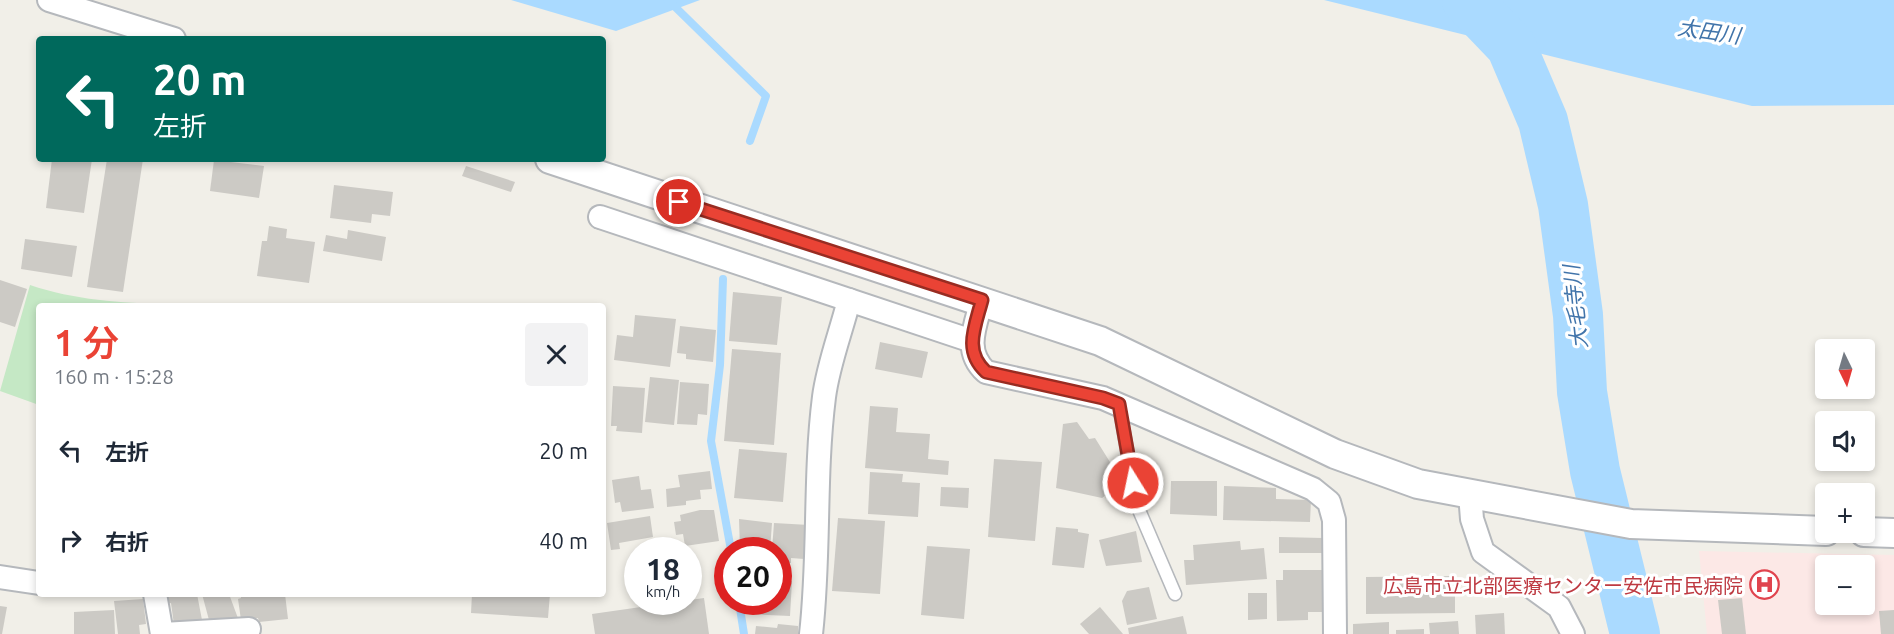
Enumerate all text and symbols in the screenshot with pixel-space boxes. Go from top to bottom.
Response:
water label: 太田川 [1676,15,1744,48]
text: 20 m [153,56,247,103]
icon: left [54,60,132,138]
text: 左折 [153,111,207,141]
pin [653,176,704,227]
icon: arrive [662,185,695,218]
water label: 大毛寺川 [1558,262,1591,350]
text: 1 分 [54,322,119,363]
button: close [525,323,588,386]
north arrow [1815,339,1875,399]
map controls [1815,339,1875,615]
text: 160 m · 15:28 [54,365,174,388]
button: sound [1815,411,1875,471]
icon: left [54,434,87,467]
text: 20 m [539,438,588,463]
text: 左折 [105,439,149,464]
position arrow [1101,451,1165,515]
button: + [1815,483,1875,543]
icon: right [54,524,87,557]
text: 40 m [539,528,588,553]
text: 右折 [105,529,149,554]
speed limit sign: 20 [714,537,792,615]
text: 18 [646,552,680,586]
button: − [1815,555,1875,615]
hospital icon: 広島市立北部医療センター安佐市民病院 [1748,569,1780,601]
place label: 広島市立北部医療センター安佐市民病院 [1383,574,1743,597]
text: km/h [646,583,680,600]

